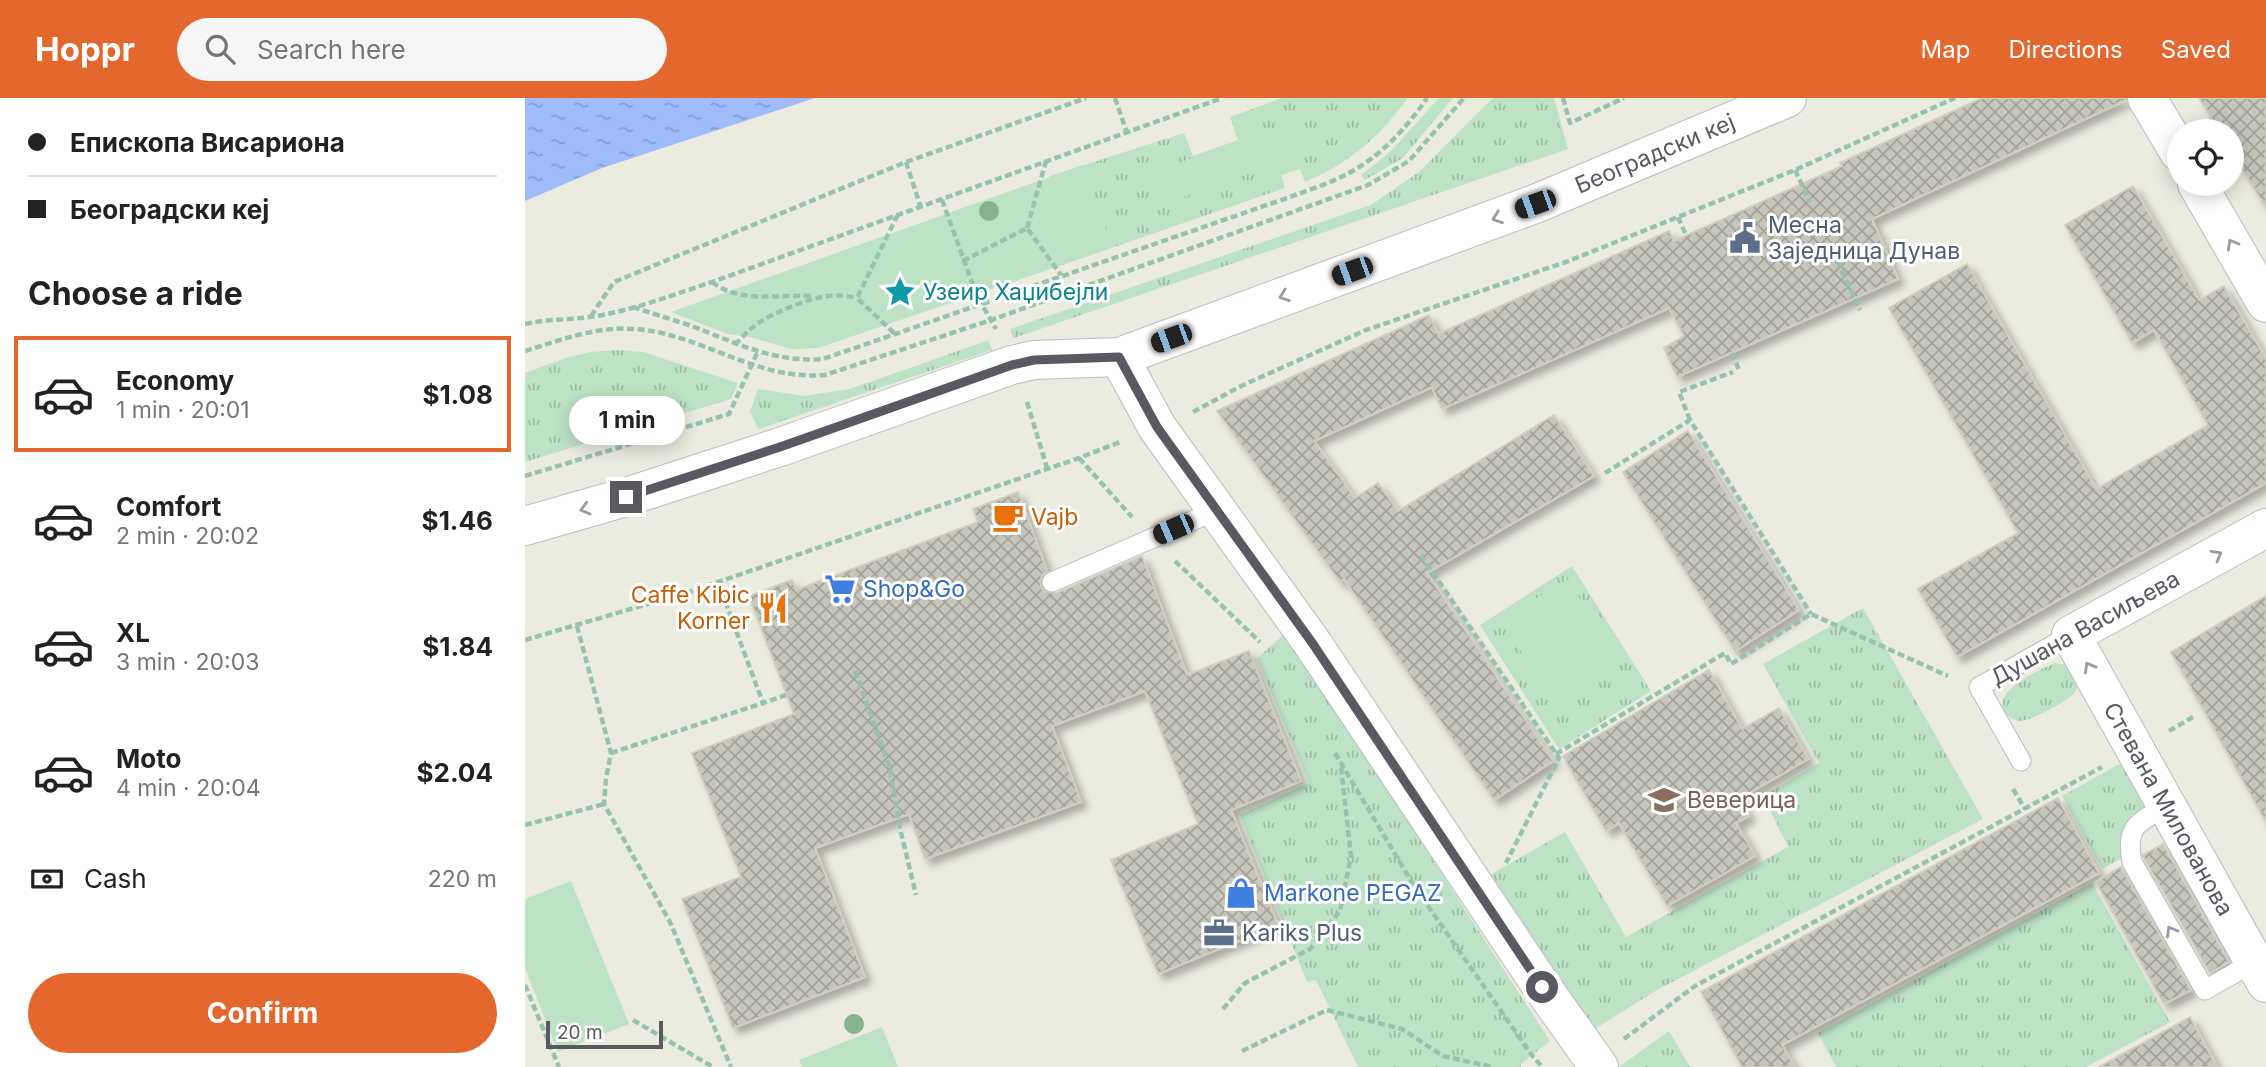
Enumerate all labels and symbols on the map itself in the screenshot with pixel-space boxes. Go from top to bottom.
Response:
street label: Београдски кеј [1571,108,1739,200]
car [1512,187,1559,221]
one-way arrow [1492,210,1504,224]
place label: Месна Заједница Дунав [1768,211,1960,265]
public building icon: Месна Заједница Дунав [1728,221,1762,255]
one-way arrow [2227,239,2240,252]
car [1329,254,1376,288]
place icon: Узеир Хаџибејли [883,275,917,309]
place label: Узеир Хаџибејли [923,278,1108,306]
one-way arrow [1278,288,1290,302]
car [1148,321,1195,355]
callout: 1 min [568,396,684,444]
route end [610,481,642,513]
one-way arrow [579,500,591,515]
cafe icon: Vajb [991,500,1025,534]
place label: Vajb [1031,503,1078,531]
car [1150,511,1197,547]
one-way arrow [2209,550,2222,563]
street label: Душана Васиљева [1986,564,2184,692]
supermarket icon: Shop&Go [823,572,857,606]
place label: Shop&Go [863,575,965,603]
place label: Caffe Kibic Korner [631,581,750,635]
restaurant icon: Caffe Kibic Korner [756,591,790,625]
one-way arrow [2084,662,2097,675]
street label: Стевана Милованова [2098,697,2239,921]
school or university icon: Веверица [1647,783,1681,817]
place label: Веверица [1687,786,1796,814]
shop icon: Markone PEGAZ [1224,876,1258,910]
place label: Markone PEGAZ [1264,879,1442,907]
office icon: Kariks Plus [1202,916,1236,950]
place label: Kariks Plus [1242,919,1362,947]
one-way arrow [2166,926,2179,938]
route start [1526,971,1558,1003]
scale bar [546,1018,663,1050]

